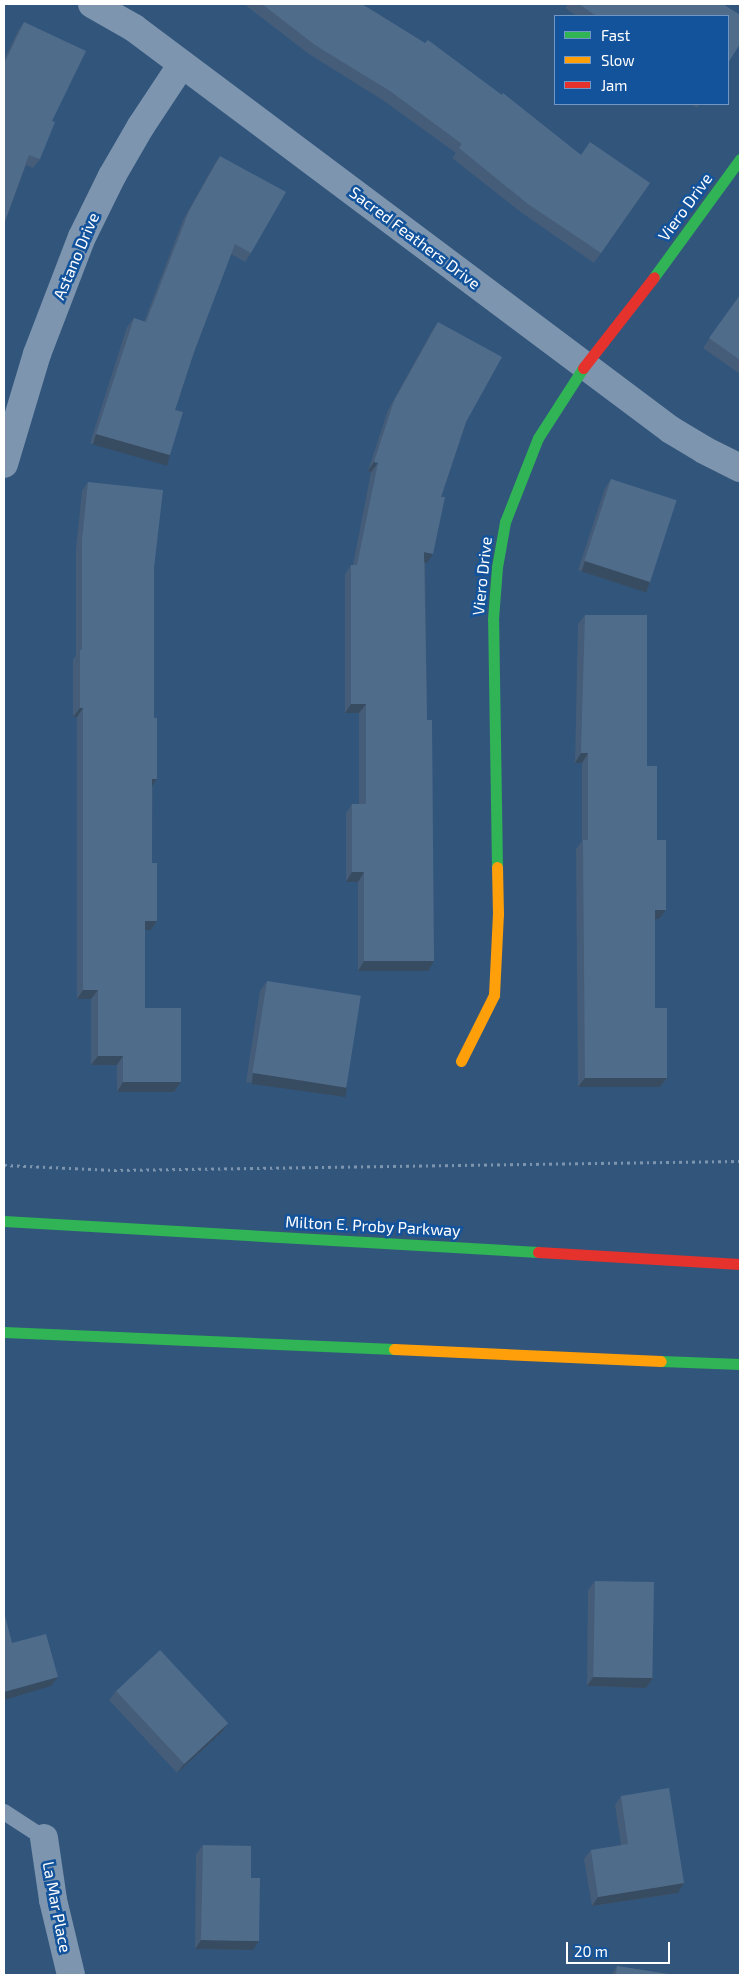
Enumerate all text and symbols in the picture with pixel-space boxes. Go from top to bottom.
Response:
legend [554,15,729,105]
text: Fast [601,26,630,44]
text: Slow [601,51,635,69]
text: Jam [601,76,627,94]
street label: Viero Drive [654,169,716,245]
street label: Sacred Feathers Drive [346,183,484,293]
street label: Astano Drive [49,209,103,303]
street label: Viero Drive [468,536,496,616]
street label: Milton E. Proby Parkway [285,1212,461,1240]
street label: La Mar Place [39,1860,75,1954]
scale bar [569,1932,673,1964]
text: 20 m [574,1942,608,1960]

